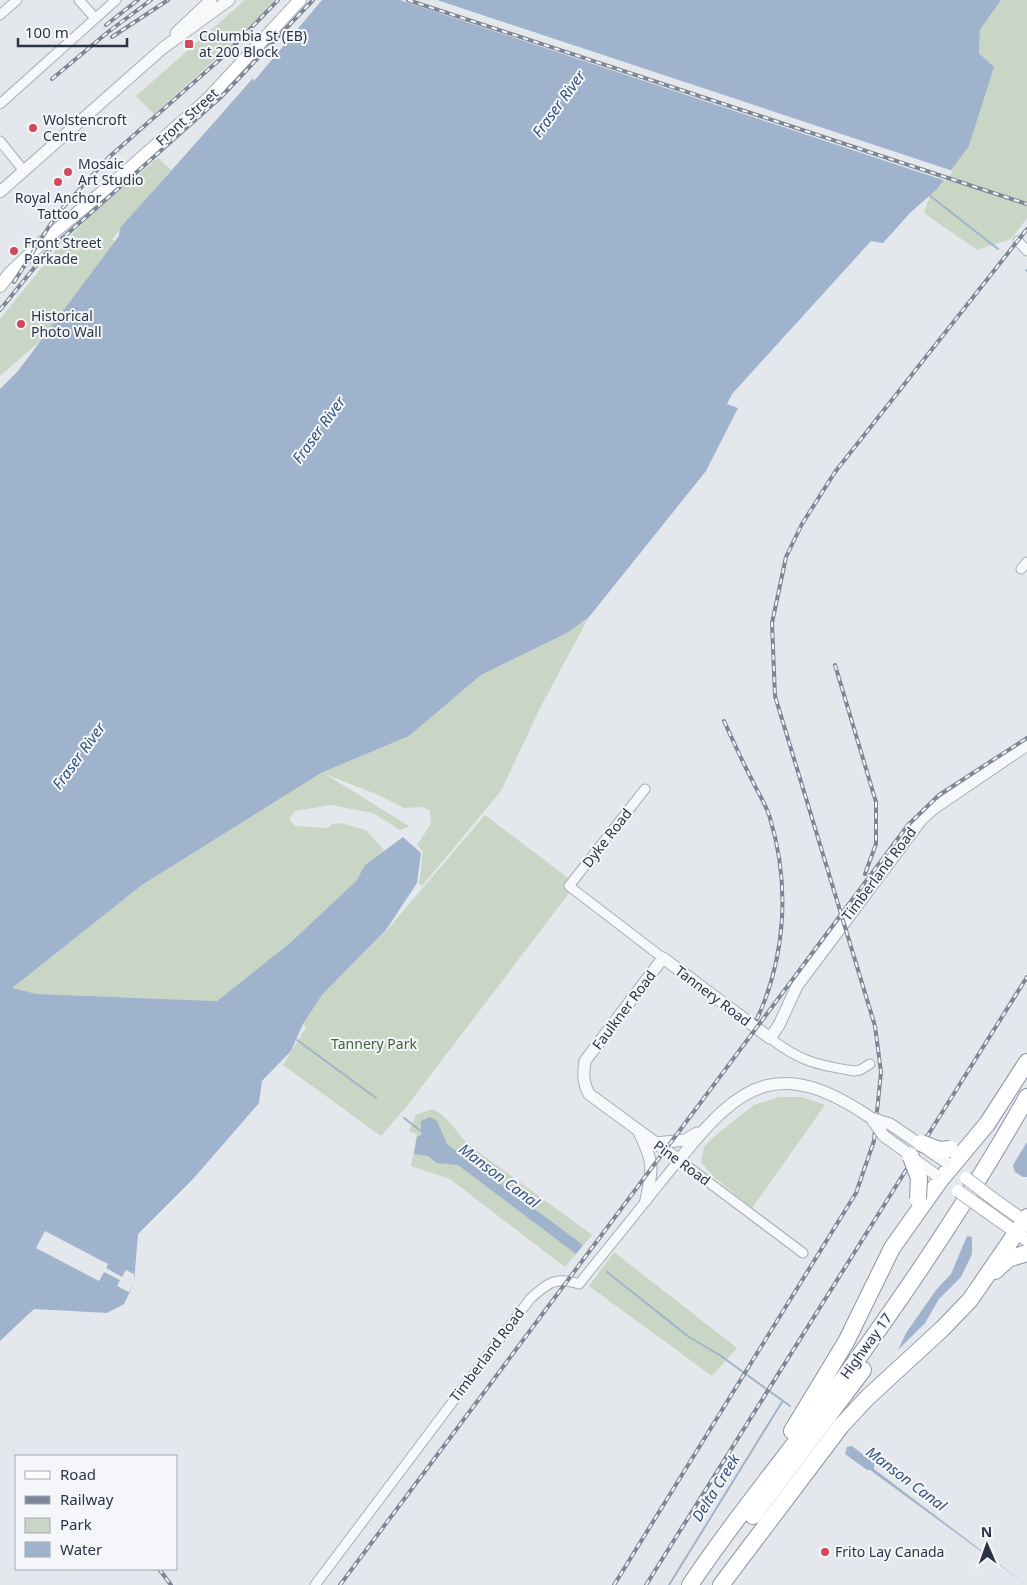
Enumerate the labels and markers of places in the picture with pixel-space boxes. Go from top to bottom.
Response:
place label: Columbia St (EB) at 200 Block [199,26,307,61]
marker: Columbia St (EB) at 200 Block [183,38,195,50]
place label: Wolstencroft Centre [43,110,127,145]
marker: Wolstencroft Centre [27,122,39,134]
place label: Mosaic Art Studio [78,154,144,189]
marker: Mosaic Art Studio [62,166,74,178]
marker: Royal Anchor Tattoo [52,176,64,188]
place label: Royal Anchor Tattoo [15,188,101,223]
place label: Front Street Parkade [24,233,102,268]
marker: Front Street Parkade [8,245,20,257]
place label: Historical Photo Wall [31,306,102,341]
marker: Historical Photo Wall [15,318,27,330]
place label: Frito Lay Canada [835,1542,944,1561]
marker: Frito Lay Canada [819,1546,831,1558]

